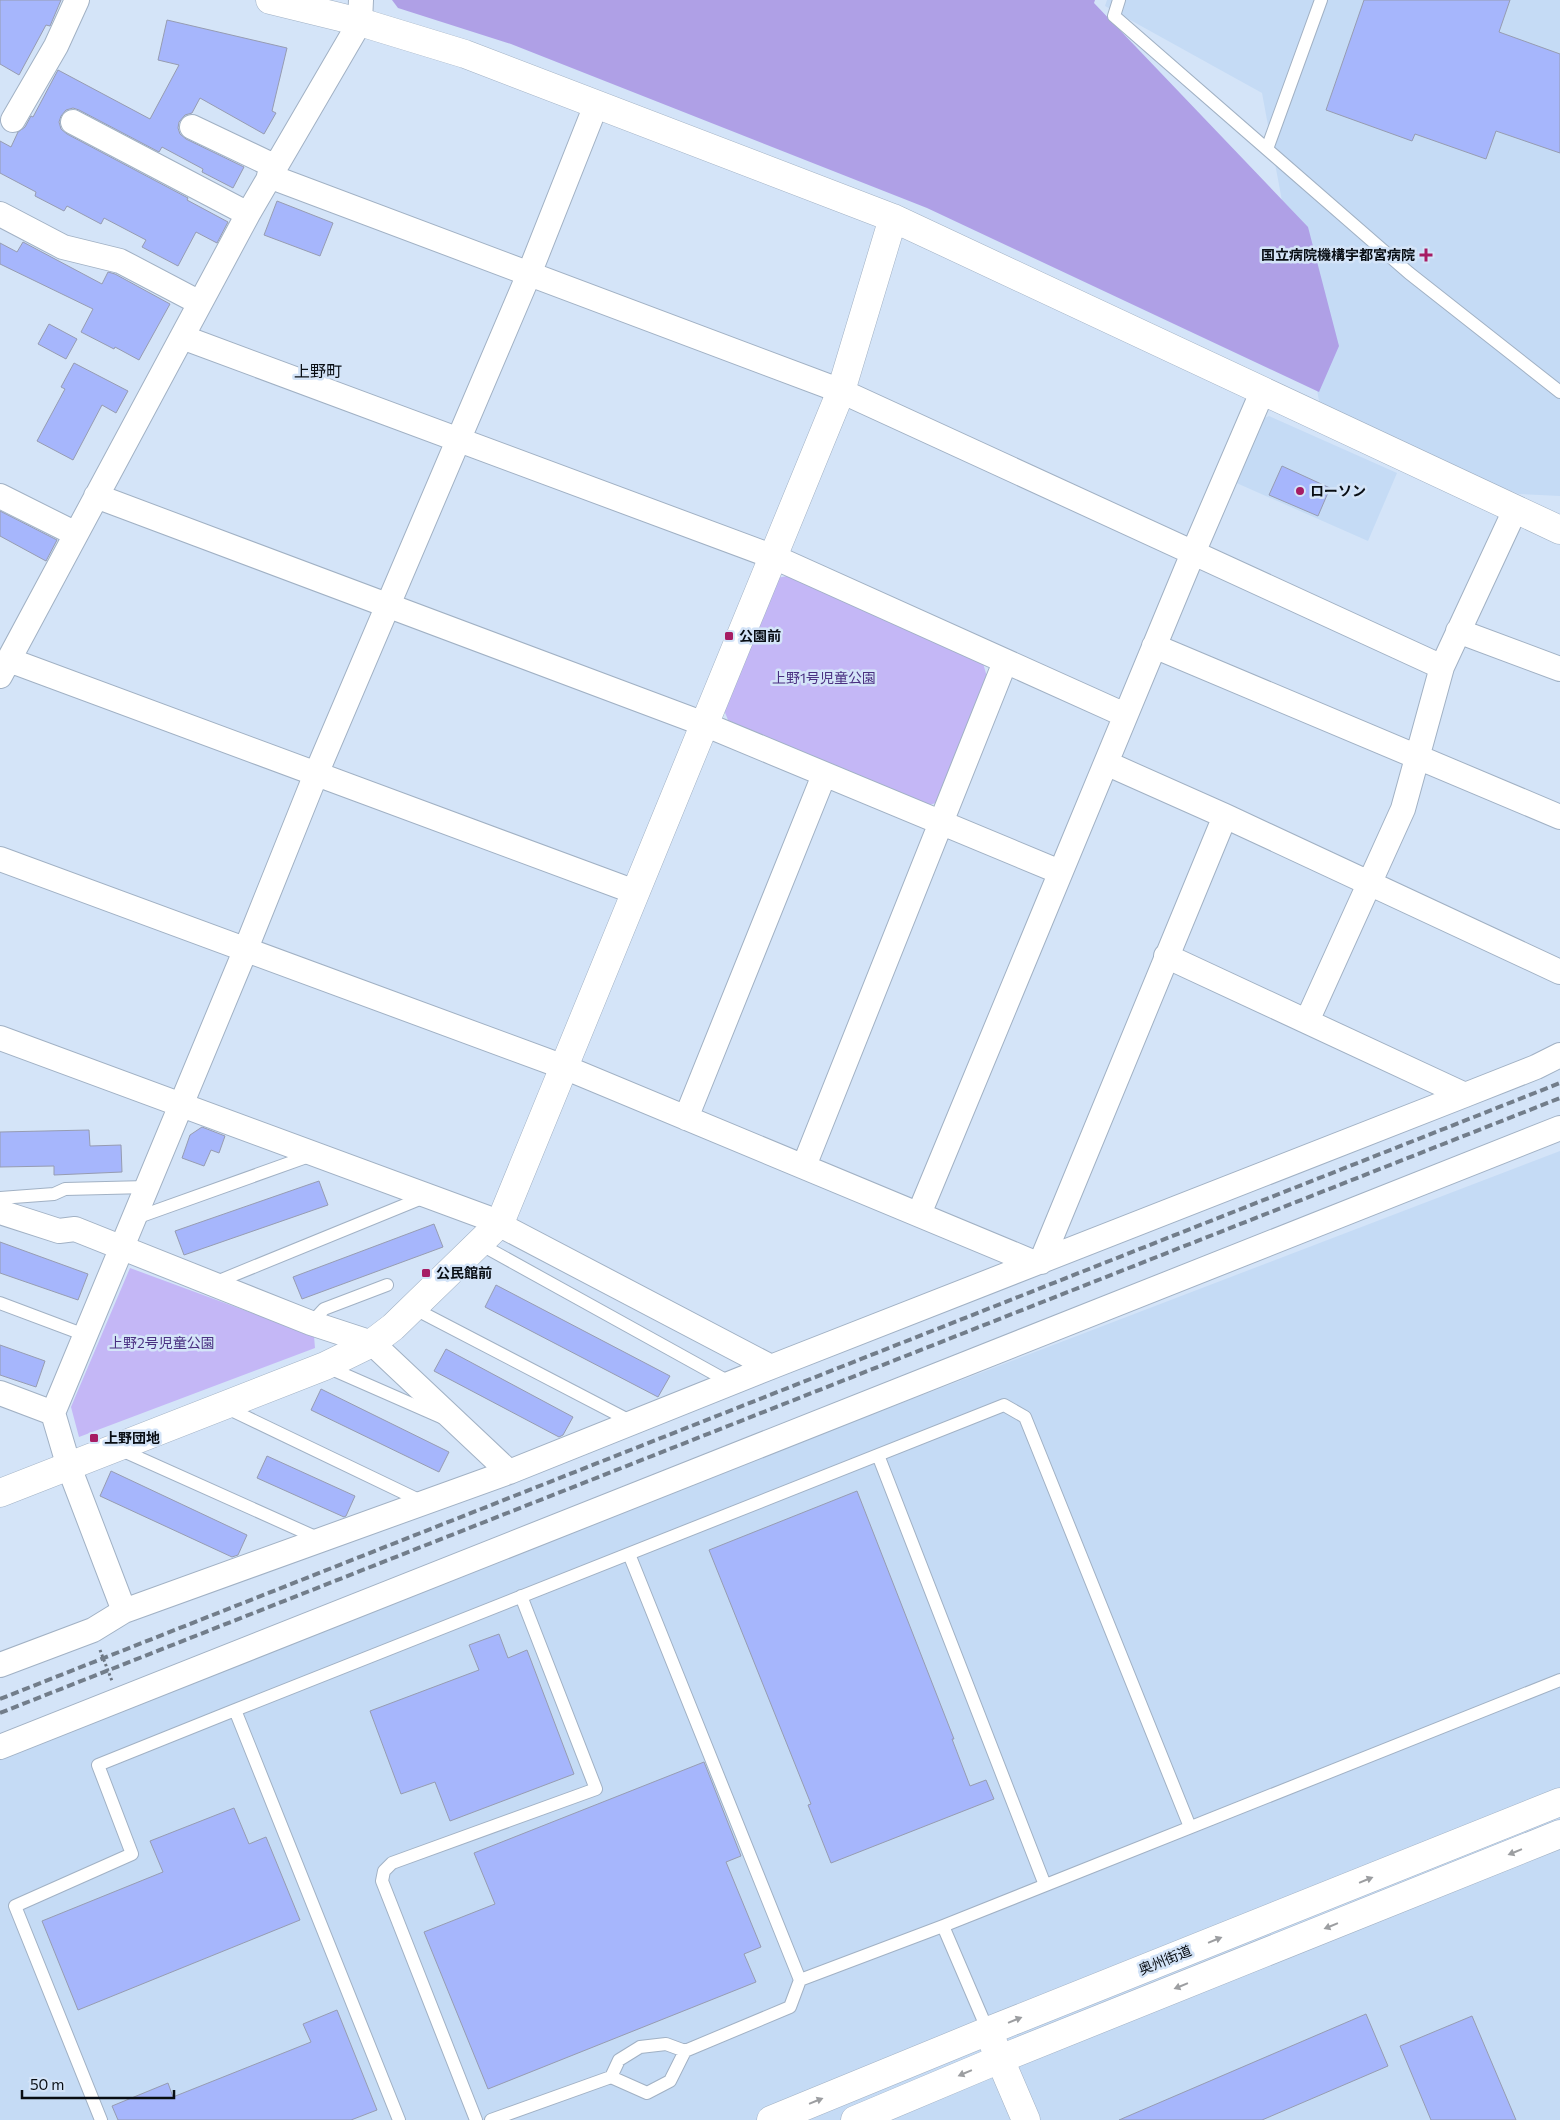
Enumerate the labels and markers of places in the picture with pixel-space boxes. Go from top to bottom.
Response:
place label: 国立病院機構宇都宮病院 [1261,246,1415,263]
marker: 国立病院機構宇都宮病院 [1419,248,1433,262]
place label: ローソン [1310,482,1366,499]
marker: ローソン [1294,485,1306,497]
place label: 公園前 [739,627,781,644]
marker: 公園前 [723,630,735,642]
place label: 公民館前 [436,1264,492,1281]
marker: 公民館前 [420,1267,432,1279]
place label: 上野団地 [104,1429,160,1446]
marker: 上野団地 [88,1432,100,1444]

